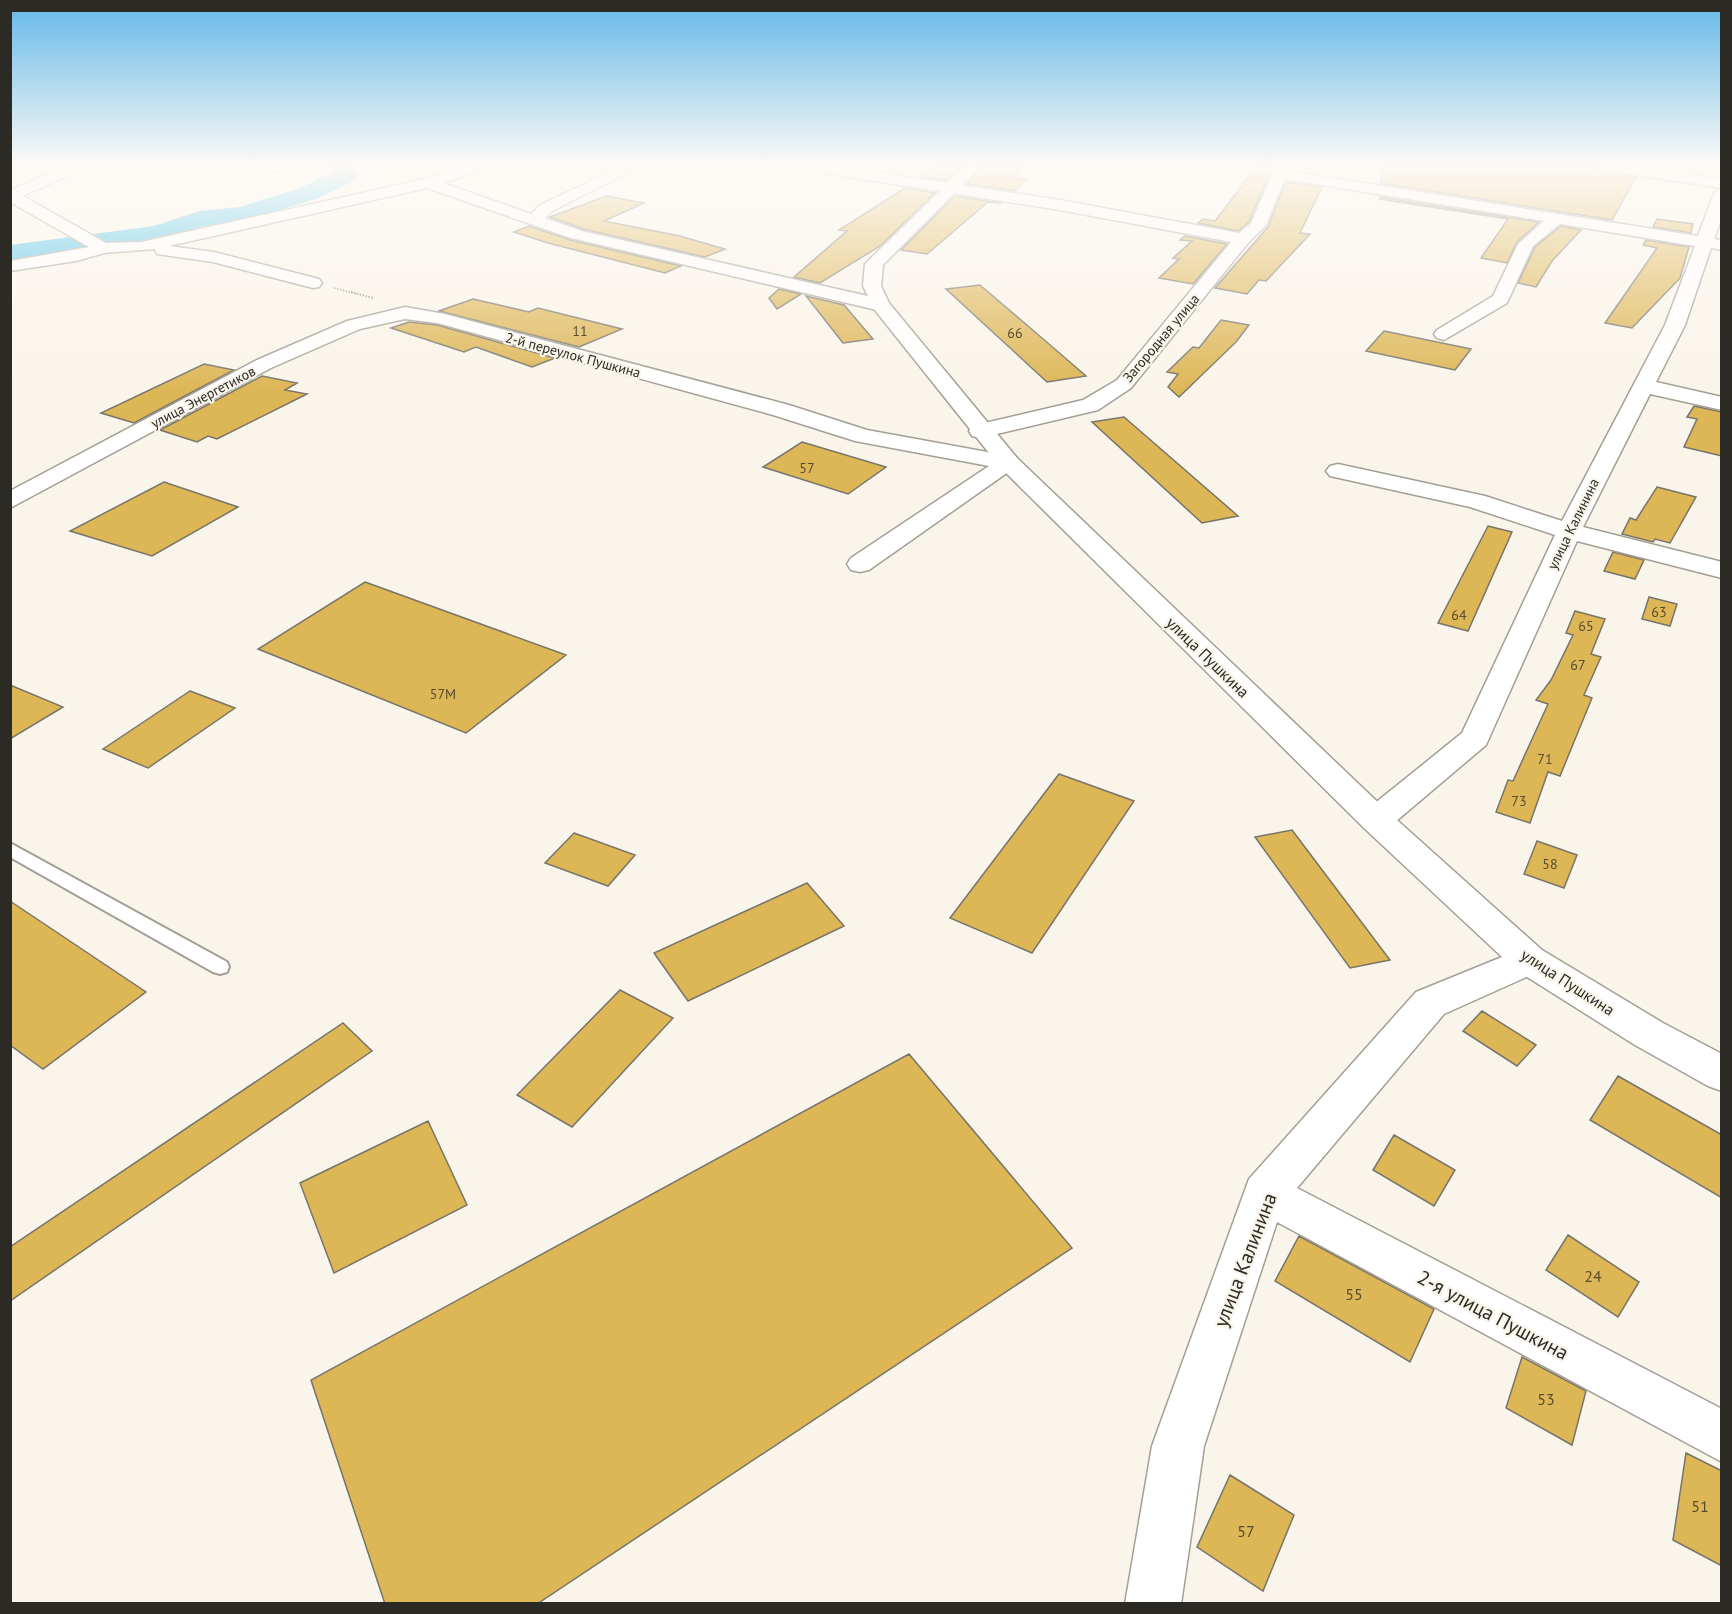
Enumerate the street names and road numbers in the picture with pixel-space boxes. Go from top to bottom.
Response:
street label: Загородная улица [1119,290,1203,386]
street label: 2-й переулок Пушкина [503,328,643,382]
street label: улица Энергетиков [148,362,258,432]
street label: улица Калинина [1543,475,1603,573]
street label: улица Пушкина [1162,612,1254,702]
street label: улица Пушкина [1517,944,1619,1020]
street label: улица Калинина [1207,1189,1283,1331]
street label: 2-я улица Пушкина [1413,1264,1573,1366]

